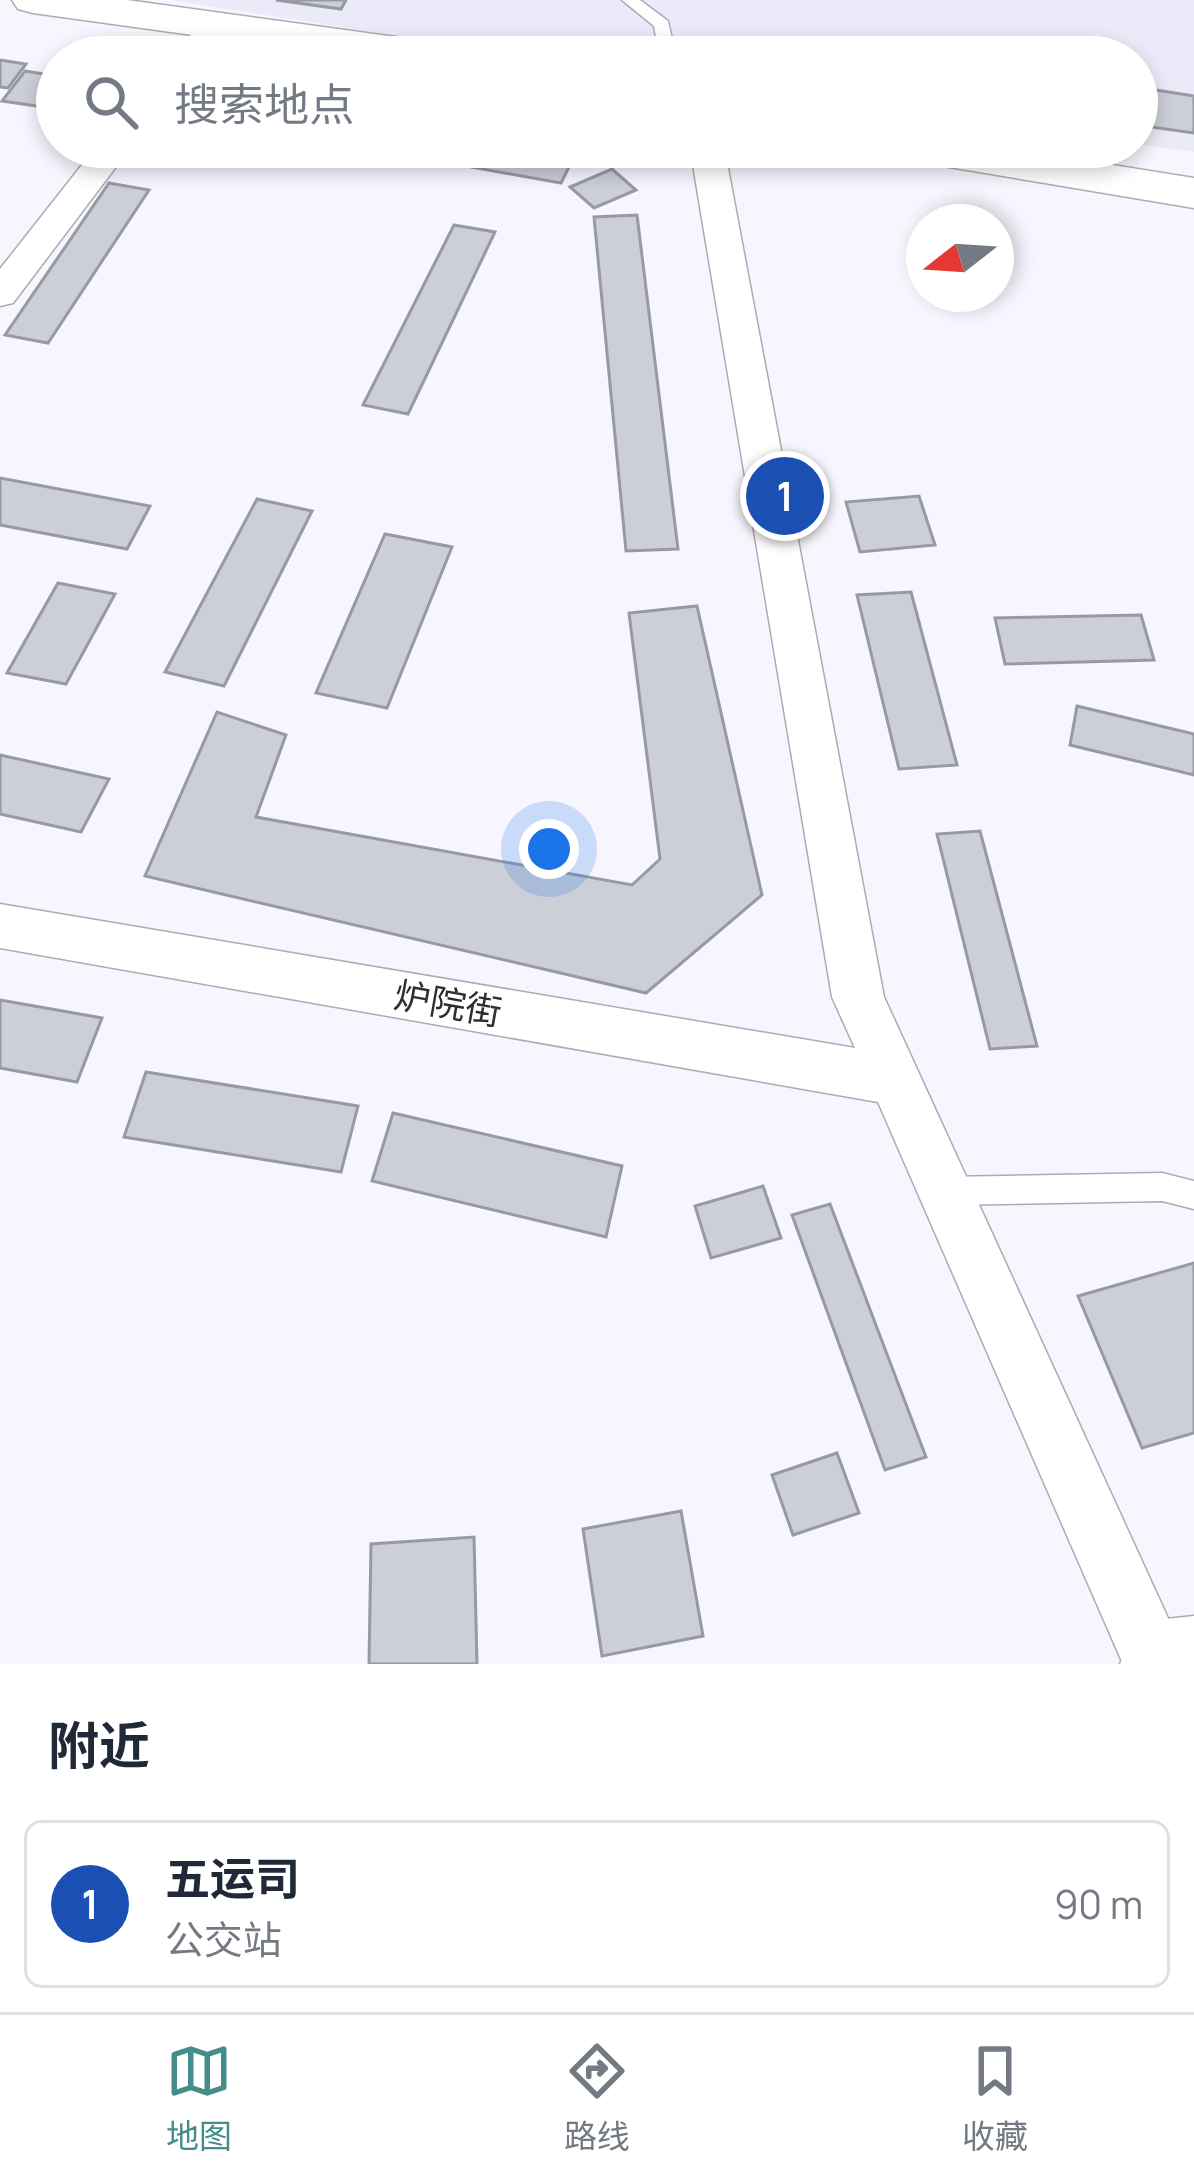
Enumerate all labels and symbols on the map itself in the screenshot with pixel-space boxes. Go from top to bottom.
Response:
north arrow [906,204,1014,312]
pin: 1 [746,451,824,541]
your location [519,819,579,879]
street label: 炉院街 [391,969,505,1037]

